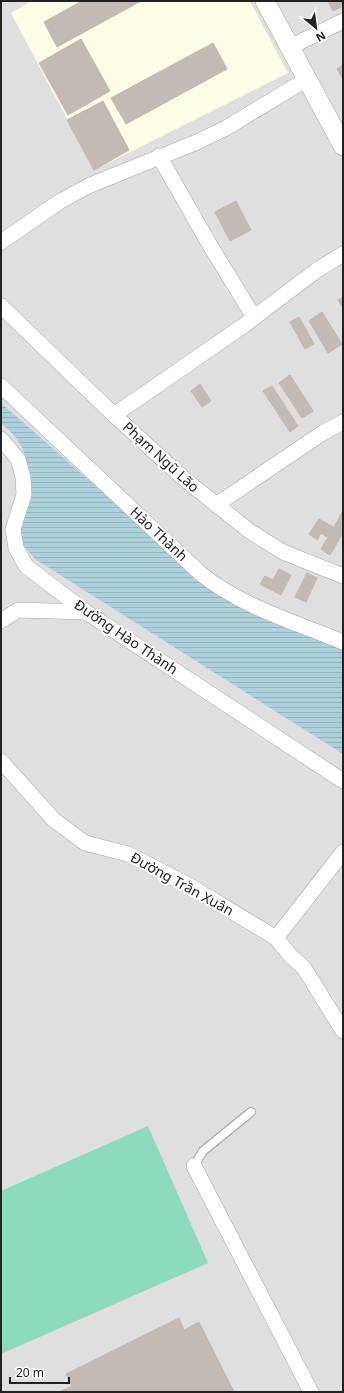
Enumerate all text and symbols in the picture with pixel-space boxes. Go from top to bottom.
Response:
north arrow [296,8,336,48]
text: N [314,28,329,46]
street label: Phạm Ngũ Lão [119,417,204,496]
street label: Hào Thành [127,502,192,565]
street label: Đường Hào Thành [71,595,182,678]
street label: Đường Trần Xuân [127,847,237,920]
scale bar [10,1359,69,1385]
text: 20 m [16,1364,44,1381]

